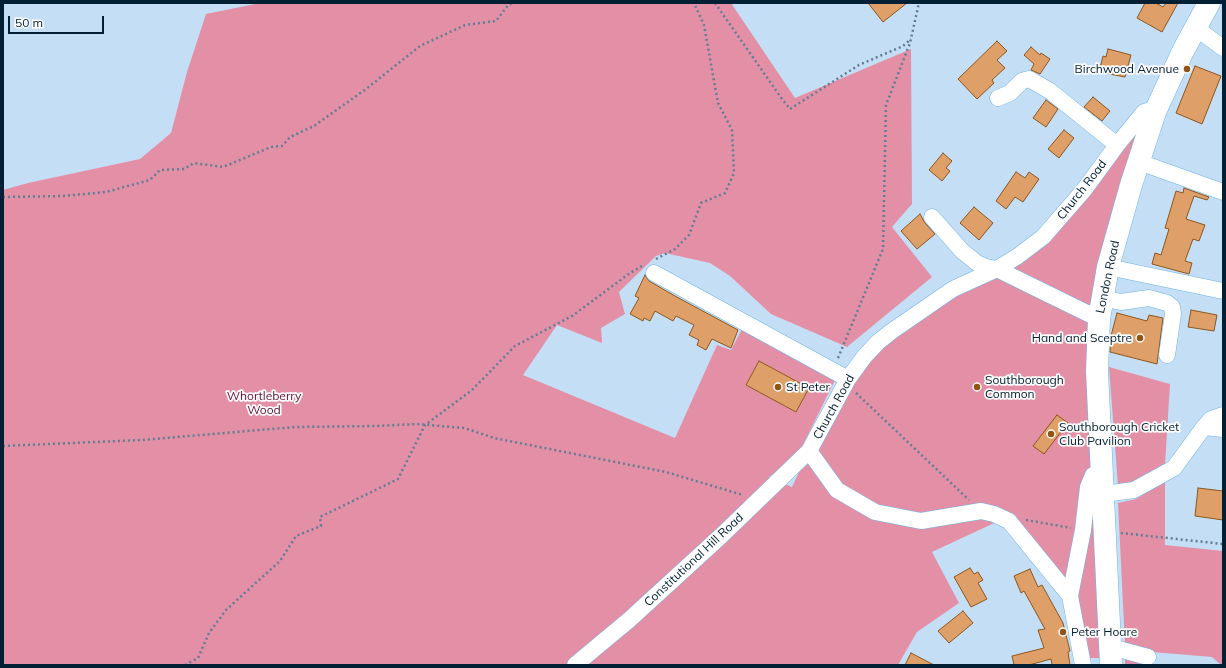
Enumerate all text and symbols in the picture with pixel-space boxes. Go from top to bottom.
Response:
scale bar [10,8,106,34]
text: 50 m [15,15,43,30]
place label: Birchwood Avenue [1075,62,1179,76]
marker: Birchwood Avenue [1182,64,1192,74]
street label: Church Road [1054,157,1110,223]
street label: London Road [1093,239,1123,315]
place label: Hand and Sceptre [1032,331,1132,345]
marker: Hand and Sceptre [1135,333,1145,343]
street label: Church Road [810,372,858,442]
place label: Southborough Common [985,373,1064,401]
place label: St Peter [786,380,830,394]
marker: St Peter [773,382,783,392]
marker: Southborough Common [972,382,982,392]
park label: Whortleberry Wood [227,389,301,417]
place label: Southborough Cricket Club Pavilion [1059,420,1179,448]
marker: Southborough Cricket Club Pavilion [1046,429,1056,439]
street label: Constitutional Hill Road [641,510,747,610]
place label: Peter Hoare [1071,625,1137,639]
marker: Peter Hoare [1058,627,1068,637]

